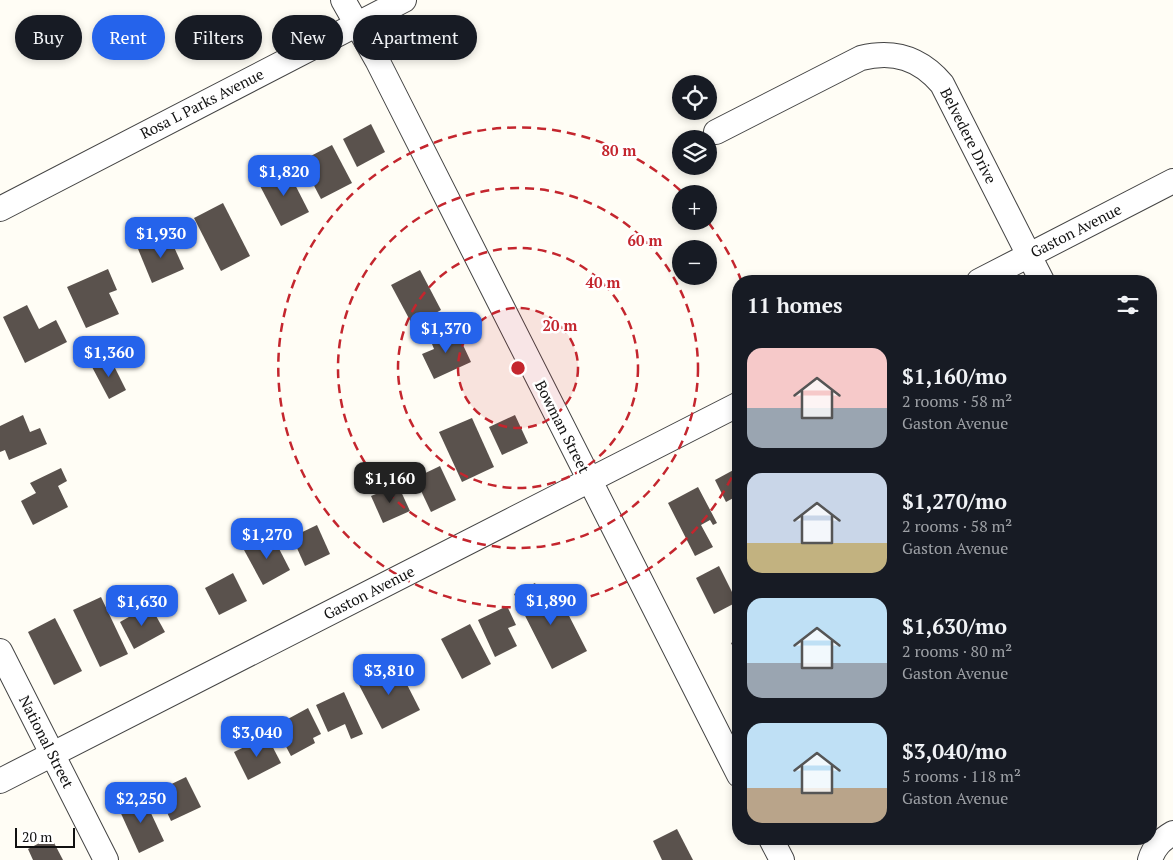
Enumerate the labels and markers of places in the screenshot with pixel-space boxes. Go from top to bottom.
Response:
pin: $1,820 [243,154,325,197]
pin: $1,930 [120,216,202,259]
pin: $1,370 [405,312,487,354]
pin: $1,360 [68,336,150,378]
centre of rings [509,359,527,377]
pin: $1,160 [349,462,431,504]
pin: $1,270 [226,518,308,560]
pin: $1,630 [101,584,183,627]
pin: $1,890 [510,584,592,626]
pin: $3,810 [348,654,430,696]
pin: $3,040 [216,716,298,758]
pin: $2,250 [100,782,182,824]

